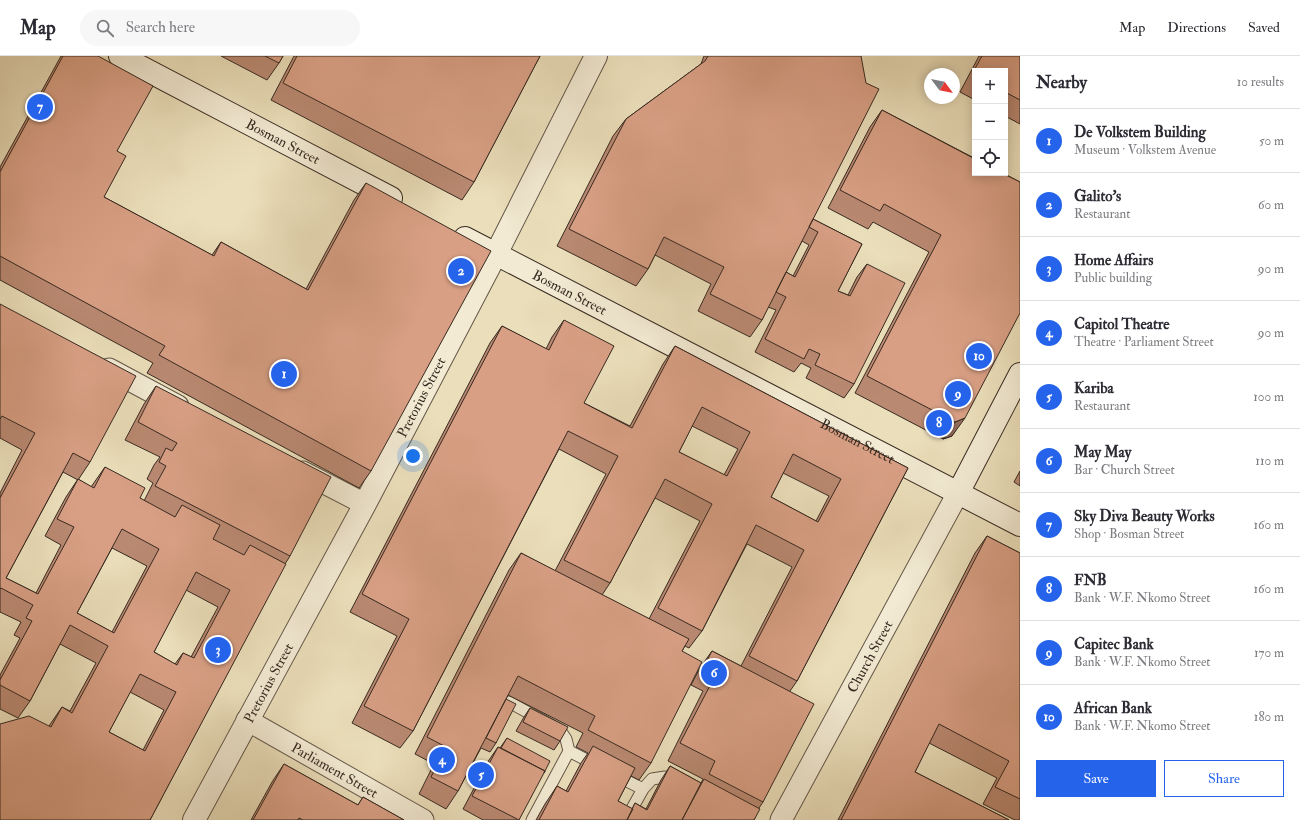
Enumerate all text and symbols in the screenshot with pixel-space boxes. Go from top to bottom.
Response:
search box [80,10,360,46]
text: Map [20,16,56,40]
icon: search [94,17,116,39]
text: Search here [126,18,195,37]
text: Map [1119,19,1145,36]
text: Directions [1167,19,1226,36]
text: Saved [1248,19,1280,36]
north arrow [924,68,960,104]
map controls [972,68,1008,176]
button: + [972,68,1008,104]
text: Nearby [1036,72,1087,93]
text: 10 results [1237,74,1284,90]
pin: 7 [27,92,53,122]
button: − [972,104,1008,140]
street label: Bosman Street [243,115,323,168]
text: De Volkstem Building [1074,123,1206,142]
text: 1 [1047,133,1051,149]
text: 50 m [1259,133,1284,149]
button: locate [972,140,1008,176]
text: Museum · Volkstem Avenue [1074,142,1216,158]
text: Galito's [1074,187,1121,206]
text: 2 [1046,197,1052,213]
text: 60 m [1258,197,1284,213]
text: Restaurant [1074,206,1130,222]
text: Home Affairs [1074,251,1153,270]
pin: 2 [448,256,474,286]
text: 3 [1047,261,1052,277]
text: 90 m [1258,261,1284,277]
street label: Bosman Street [530,266,610,319]
text: Public building [1074,270,1152,286]
text: Capitol Theatre [1074,315,1170,334]
text: 4 [1045,325,1053,341]
text: 90 m [1258,325,1284,341]
text: Theatre · Parliament Street [1074,334,1214,350]
pin: 10 [966,341,992,371]
street label: Pretorius Street [393,354,449,440]
pin: 1 [271,359,297,389]
pin: 9 [945,379,971,409]
text: Kariba [1074,379,1114,398]
text: 5 [1046,389,1052,405]
text: 100 m [1253,389,1284,405]
text: Restaurant [1074,398,1130,414]
pin: 8 [926,408,952,438]
street label: Bosman Street [818,415,898,467]
text: May May [1074,443,1131,462]
your location [403,446,423,466]
text: 6 [1046,453,1052,469]
text: 110 m [1255,453,1284,469]
text: Bar · Church Street [1074,462,1175,478]
text: Sky Diva Beauty Works [1074,507,1215,526]
text: 7 [1046,517,1052,533]
text: 160 m [1253,517,1284,533]
text: Shop · Bosman Street [1074,526,1184,542]
text: FNB [1074,571,1107,590]
text: 8 [1046,581,1052,597]
text: 160 m [1253,581,1284,597]
text: Bank · W.F. Nkomo Street [1074,590,1211,606]
street label: Church Street [843,617,896,696]
pin: 3 [205,635,231,665]
text: Capitec Bank [1074,635,1154,654]
street label: Pretorius Street [240,640,297,726]
text: 9 [1046,645,1052,661]
text: 170 m [1254,645,1284,661]
text: Bank · W.F. Nkomo Street [1074,654,1211,670]
pin: 6 [701,658,727,688]
text: African Bank [1074,699,1152,718]
text: 10 [1043,709,1055,725]
text: 180 m [1254,709,1284,725]
text: Bank · W.F. Nkomo Street [1074,718,1211,734]
street label: Parliament Street [288,739,382,801]
pin: 4 [429,745,455,775]
pin: 5 [468,760,494,790]
button: Save [1036,760,1156,797]
button: Share [1164,760,1284,797]

